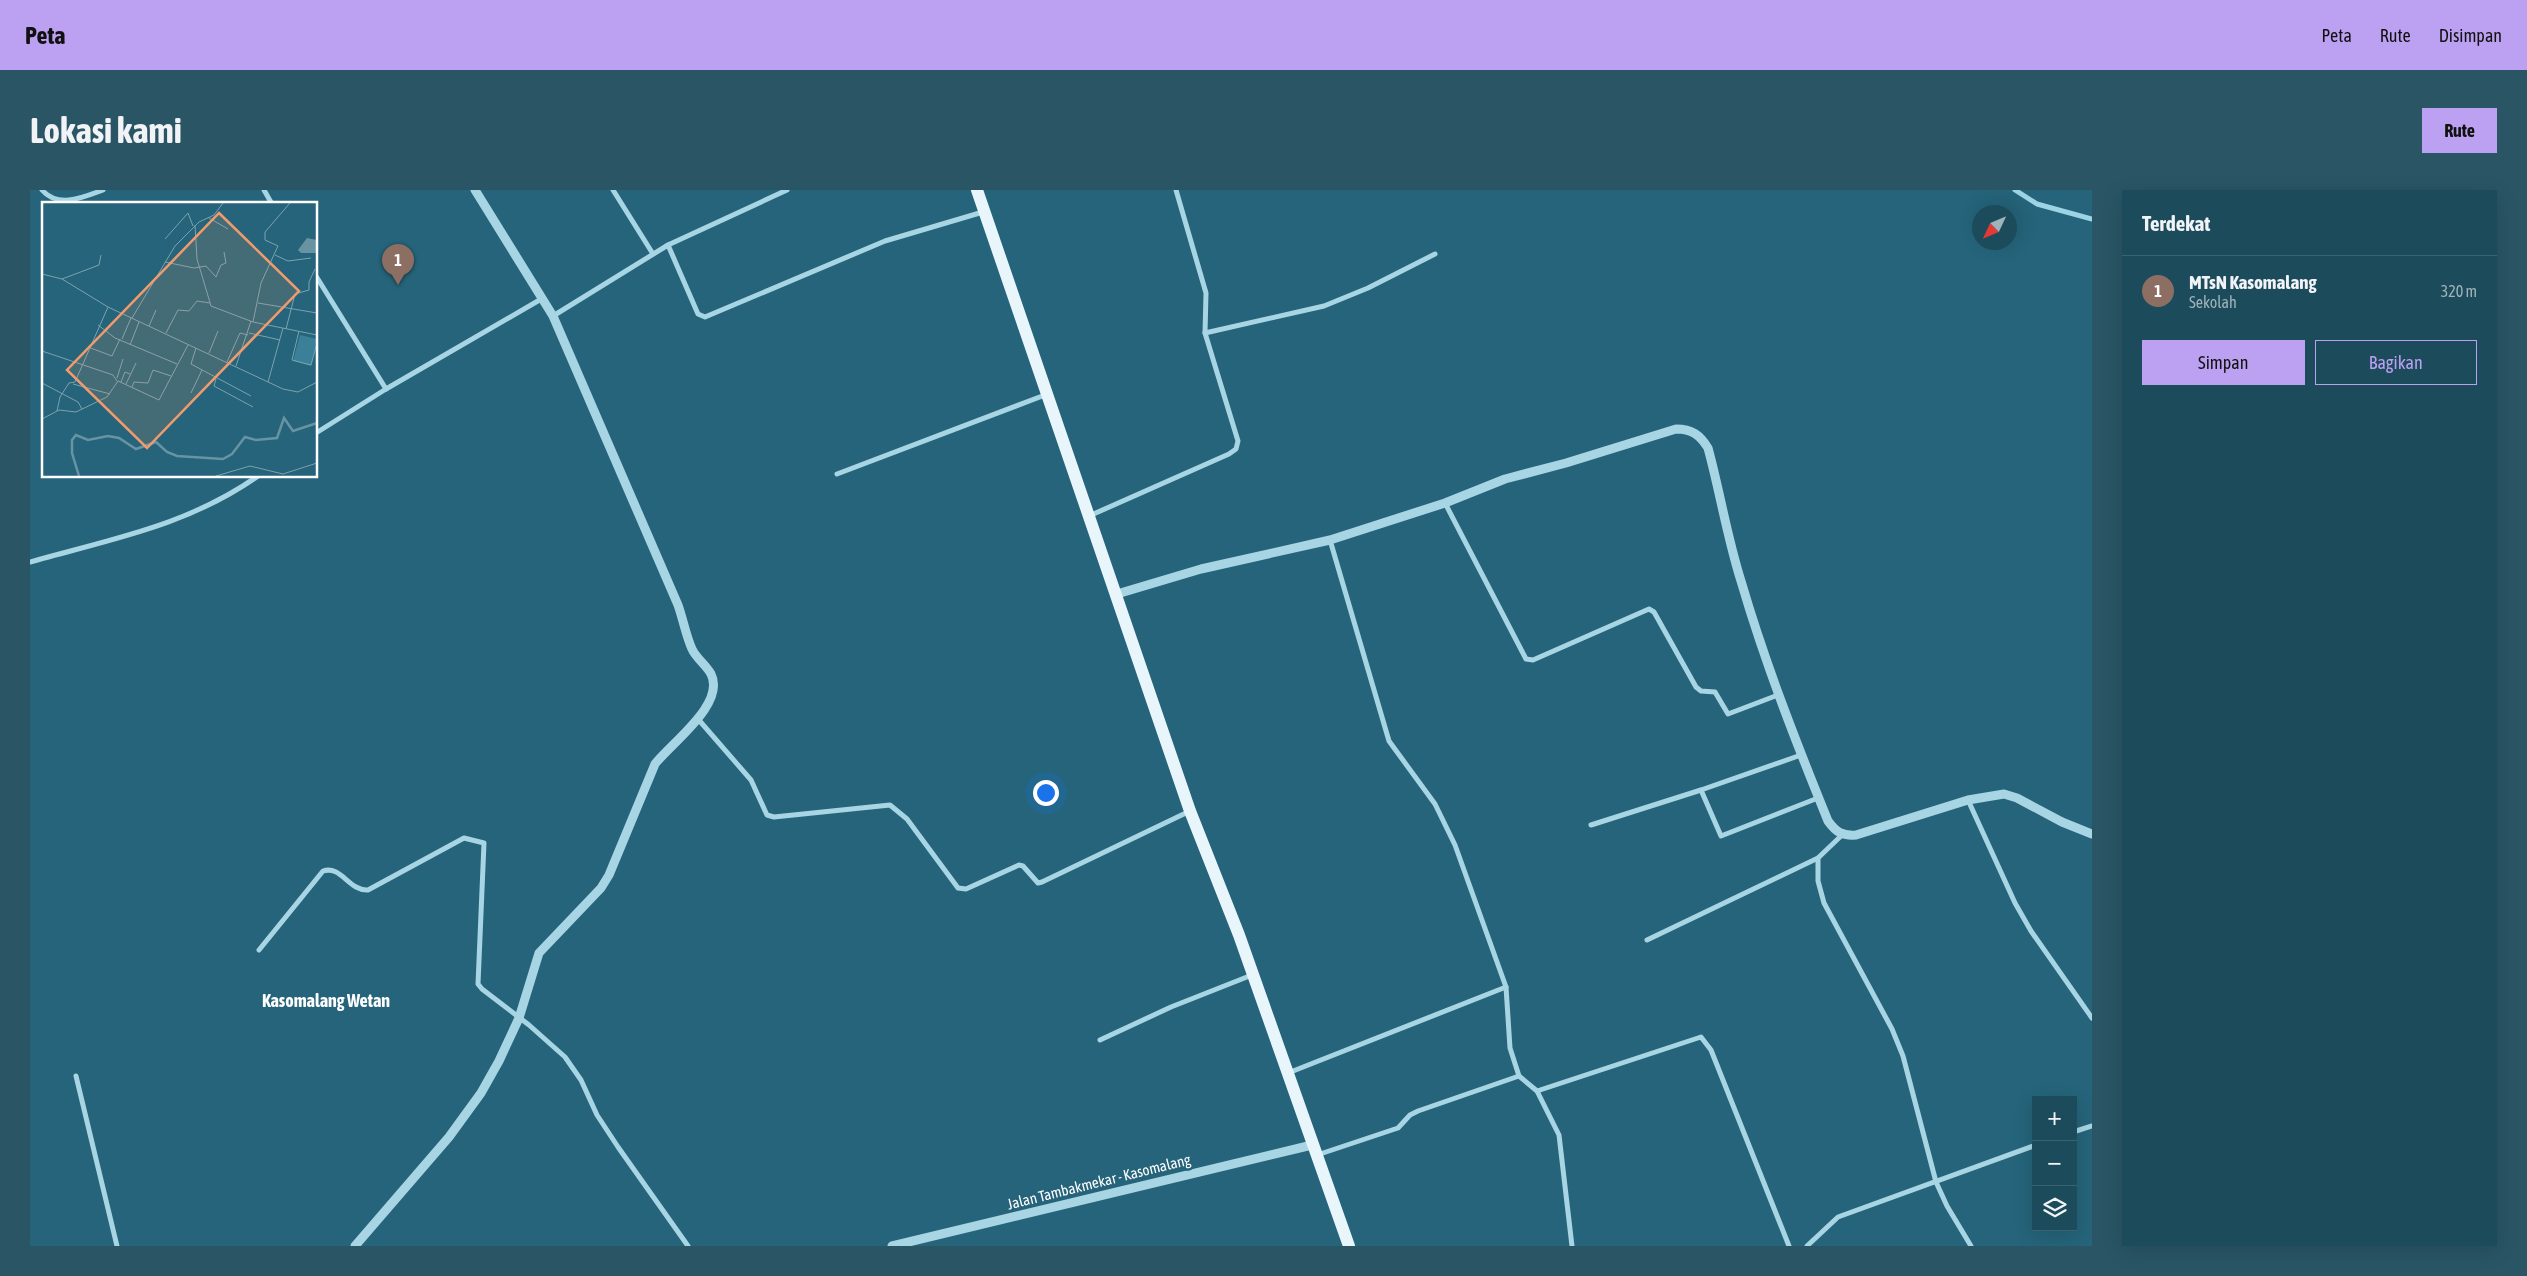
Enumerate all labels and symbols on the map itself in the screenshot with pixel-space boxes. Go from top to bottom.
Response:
inset map [42,202,318,478]
north arrow [1972,205,2017,250]
pin: 1 [382,244,414,285]
your location [1033,780,1059,806]
district label: Kasomalang Wetan [262,990,390,1011]
street label: Jalan Tambakmekar - Kasomalang [1005,1150,1193,1213]

